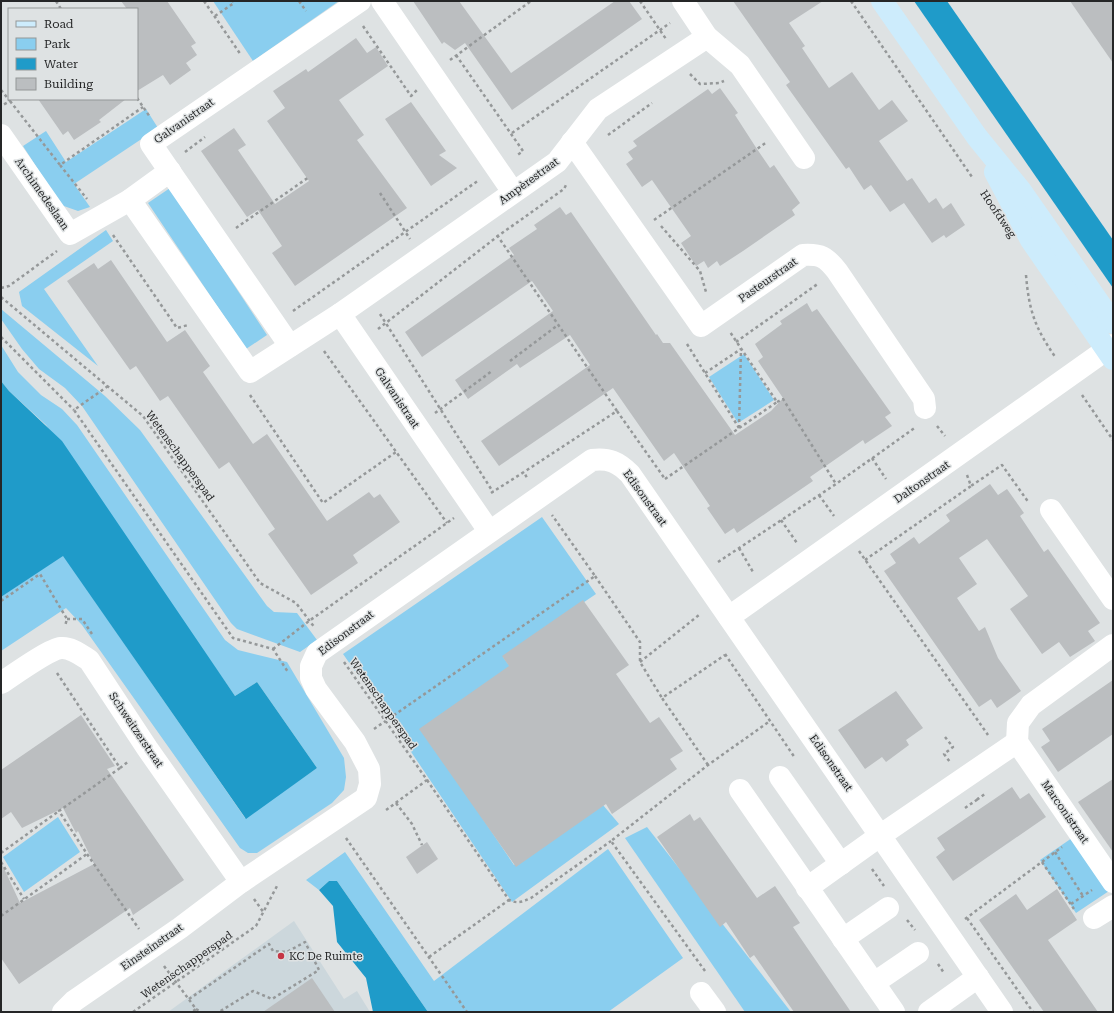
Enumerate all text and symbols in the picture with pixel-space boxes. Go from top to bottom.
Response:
legend [8,8,138,100]
text: Road [44,17,74,31]
text: Park [44,37,71,51]
text: Water [44,57,78,71]
text: Building [44,77,93,91]
street label: Galvanistraat [151,95,217,147]
street label: Archimedeslaan [12,155,72,233]
street label: Ampèrestraat [496,155,562,207]
street label: Hoofdweg [977,188,1019,241]
street label: Pasteurstraat [736,255,800,305]
street label: Galvanistraat [372,365,422,431]
street label: Wetenschapperspad [143,408,217,504]
street label: Daltonstraat [892,458,952,506]
street label: Edisonstraat [620,467,670,529]
street label: Edisonstraat [316,608,376,658]
street label: Wetenschapperspad [347,656,419,752]
street label: Schweitzerstraat [106,690,166,770]
street label: Edisonstraat [807,732,855,794]
street label: Marconistraat [1038,778,1092,846]
street label: Einsteinstraat [118,921,186,973]
street label: Wetenschapperspad [139,929,235,1001]
place label: KC De Ruimte [289,950,362,963]
marker: KC De Ruimte [276,951,286,961]

